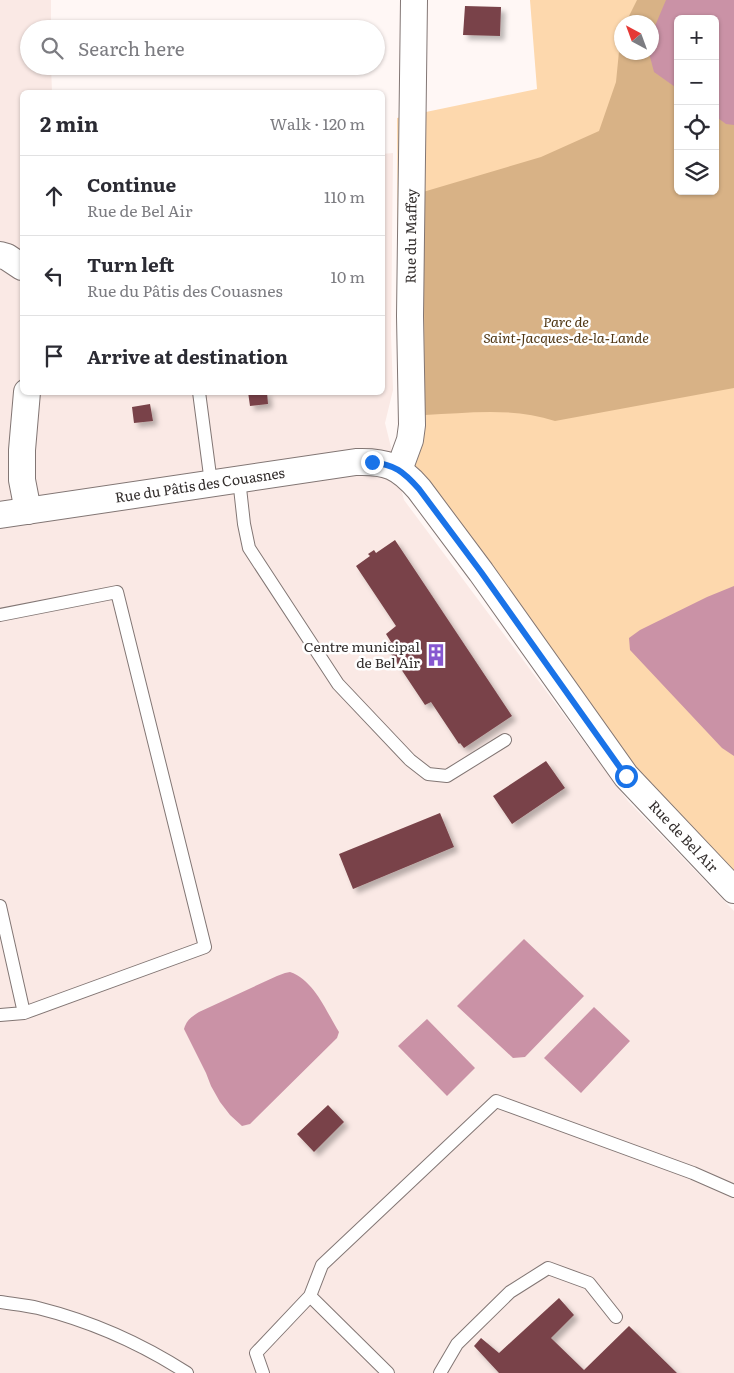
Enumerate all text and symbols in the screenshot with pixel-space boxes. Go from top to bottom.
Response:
north arrow [614,15,659,60]
map controls [674,15,719,195]
button: + [674,15,719,60]
search box [20,20,385,75]
icon: search [38,34,66,62]
text: Search here [78,34,185,62]
button: − [674,60,719,105]
button: locate [674,105,719,150]
text: 2 min [40,107,99,138]
text: Walk · 120 m [270,111,365,135]
button: layers [674,150,719,195]
text: Continue [87,170,176,198]
icon: ahead [40,182,68,210]
text: 110 m [324,184,365,208]
street label: Rue du Maffey [399,188,421,284]
text: Rue de Bel Air [87,198,193,222]
text: Turn left [87,250,174,278]
icon: left [40,262,68,290]
text: 10 m [331,264,365,288]
text: Rue du Pâtis des Couasnes [87,278,283,302]
park label: Parc de Saint-Jacques-de-la-Lande [483,311,649,347]
icon: arrive [40,342,68,370]
text: Arrive at destination [87,342,288,370]
route end [361,451,384,474]
street label: Rue du Pâtis des Couasnes [113,462,286,507]
place label: Centre municipal de Bel Air [304,636,420,672]
building icon: Centre municipal de Bel Air [423,642,449,668]
route start [615,765,638,788]
street label: Rue de Bel Air [645,795,723,876]

